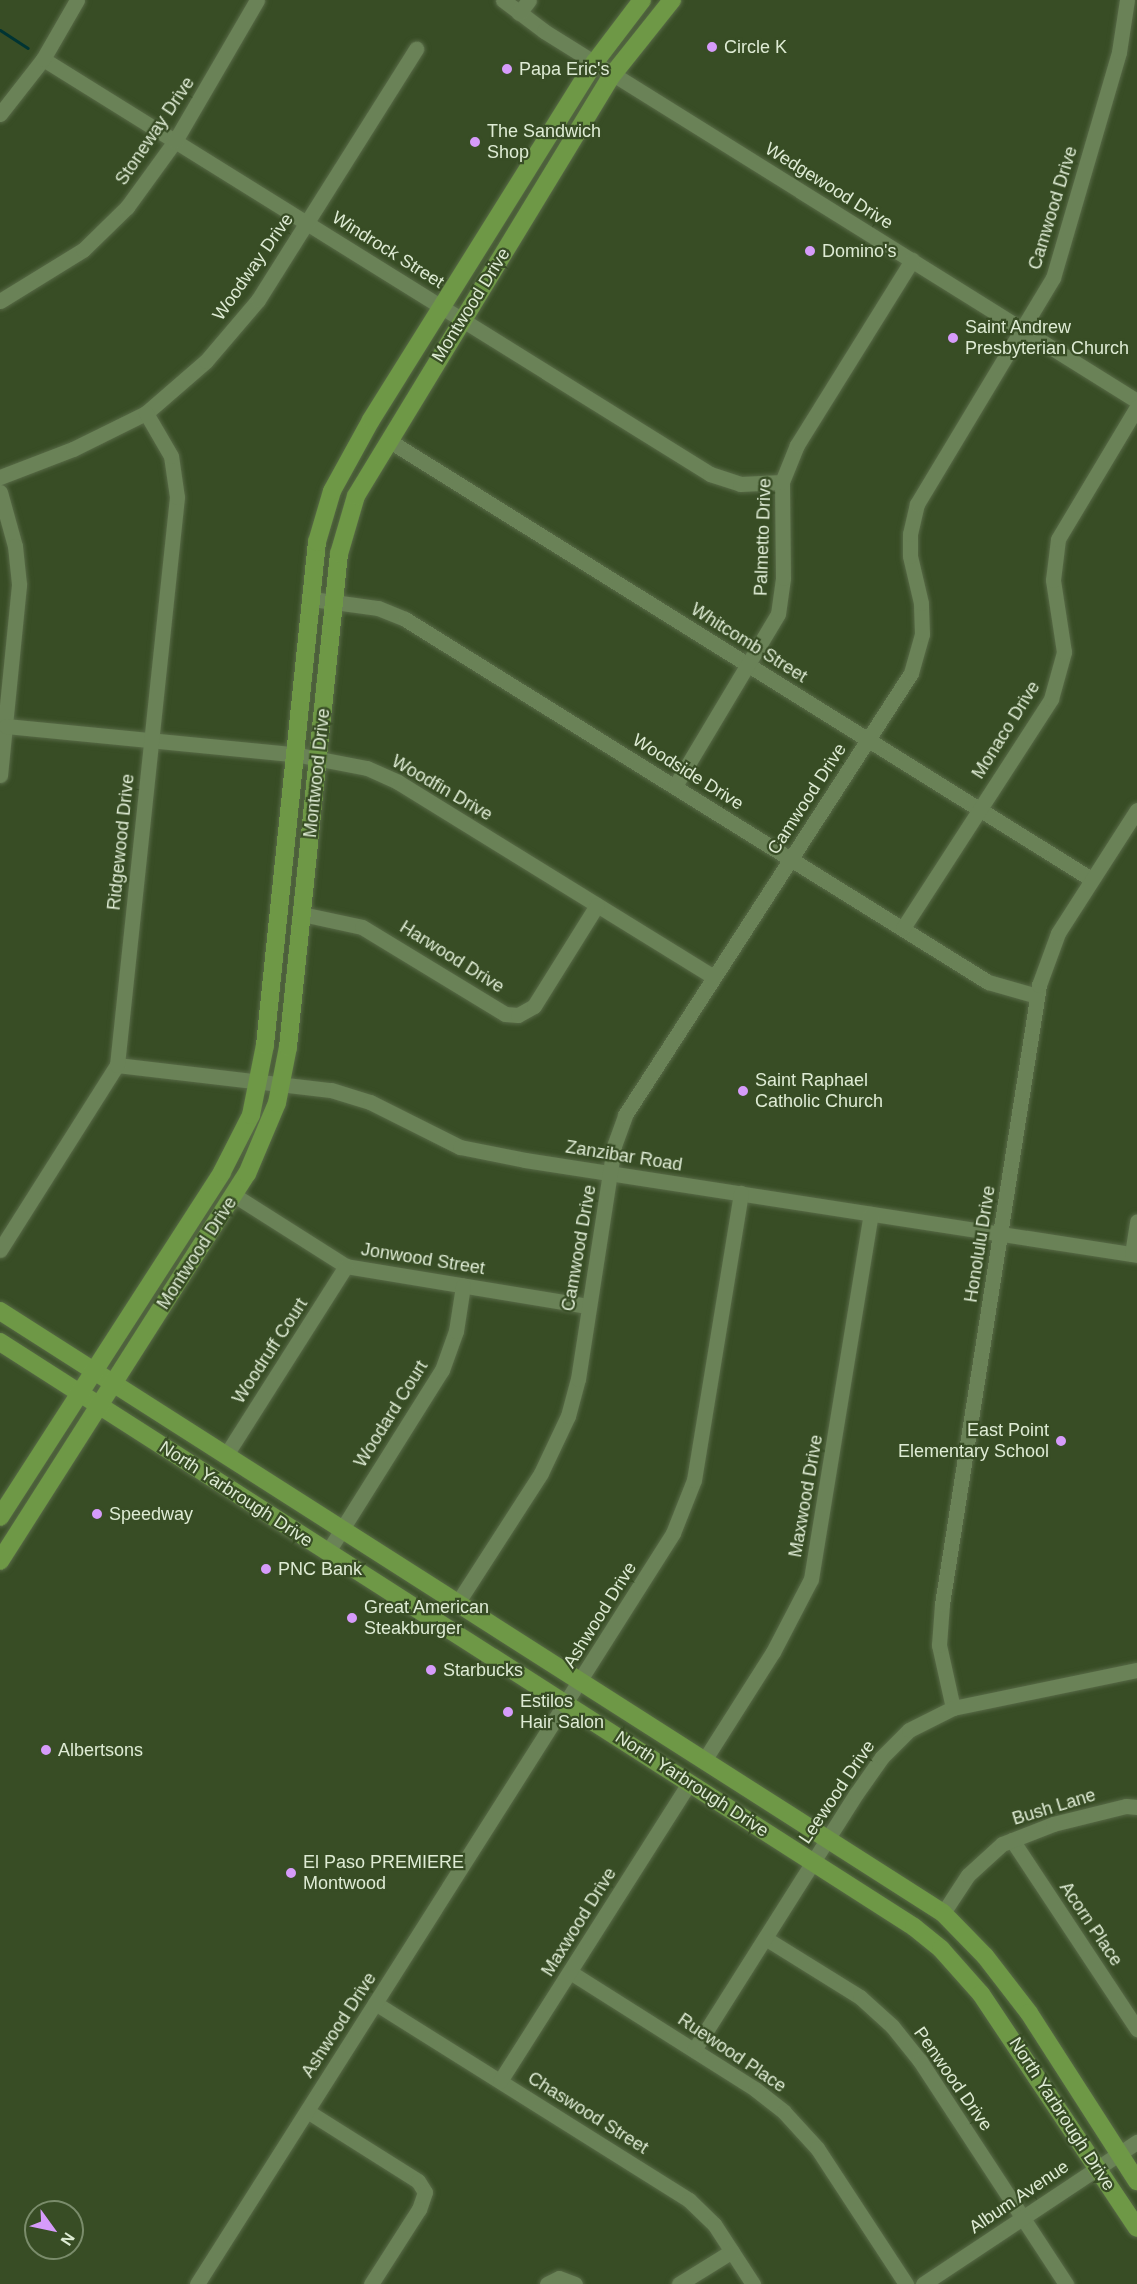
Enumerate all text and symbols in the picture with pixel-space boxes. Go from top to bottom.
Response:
place label: Circle K [724,36,787,58]
marker: Circle K [705,40,719,54]
place label: Papa Eric's [519,58,609,80]
marker: Papa Eric's [500,62,514,76]
street label: Stoneway Drive [111,73,199,189]
place label: The Sandwich Shop [487,121,601,164]
marker: The Sandwich Shop [468,135,482,149]
street label: Wedgewood Drive [761,138,897,234]
street label: Camwood Drive [1024,144,1082,272]
street label: Windrock Street [328,207,448,293]
street label: Woodway Drive [208,209,298,325]
place label: Domino's [822,240,896,262]
street label: Montwood Drive [427,244,515,366]
marker: Domino's [803,244,817,258]
place label: Saint Andrew Presbyterian Church [965,317,1129,360]
marker: Saint Andrew Presbyterian Church [946,331,960,345]
street label: Palmetto Drive [750,478,776,596]
street label: Whitcomb Street [687,599,811,687]
street label: Monaco Drive [967,677,1045,783]
street label: Montwood Drive [299,707,335,839]
street label: Woodside Drive [629,729,747,815]
street label: Camwood Drive [763,739,851,859]
street label: Woodfin Drive [388,750,496,826]
street label: Ridgewood Drive [103,773,139,911]
street label: Harwood Drive [396,916,508,998]
place label: Saint Raphael Catholic Church [755,1070,883,1112]
marker: Saint Raphael Catholic Church [736,1084,750,1098]
street label: Zanzibar Road [564,1136,684,1176]
street label: Camwood Drive [557,1183,601,1313]
street label: Honolulu Drive [960,1184,1000,1304]
street label: Montwood Drive [153,1193,241,1313]
street label: Jonwood Street [360,1239,486,1279]
street label: Woodruff Court [228,1294,312,1408]
street label: Woodard Court [350,1357,432,1471]
place label: East Point Elementary School [898,1420,1049,1462]
street label: Maxwood Drive [785,1433,827,1559]
marker: East Point Elementary School [1054,1434,1068,1448]
street label: North Yarbrough Drive [155,1436,317,1552]
place label: Speedway [109,1503,193,1525]
marker: Speedway [90,1507,104,1521]
place label: PNC Bank [278,1558,362,1580]
street label: Ashwood Drive [559,1558,641,1672]
marker: PNC Bank [259,1562,273,1576]
place label: Great American Steakburger [364,1597,490,1640]
marker: Great American Steakburger [345,1611,359,1625]
place label: Starbucks [443,1659,523,1681]
marker: Starbucks [424,1663,438,1677]
place label: Estilos Hair Salon [520,1691,604,1734]
marker: Estilos Hair Salon [501,1705,515,1719]
street label: North Yarbrough Drive [611,1726,773,1842]
street label: Leewood Drive [794,1736,880,1848]
place label: Albertsons [58,1739,143,1761]
marker: Albertsons [39,1743,53,1757]
street label: Bush Lane [1010,1784,1098,1830]
place label: El Paso PREMIERE Montwood [303,1852,464,1894]
street label: Maxwood Drive [537,1864,621,1980]
marker: El Paso PREMIERE Montwood [284,1866,298,1880]
street label: Acorn Place [1055,1878,1127,1970]
street label: Ashwood Drive [297,1968,381,2082]
street label: Ruewood Place [674,2009,790,2097]
street label: Penwood Drive [909,2023,997,2135]
street label: North Yarbrough Drive [1004,2033,1120,2195]
street label: Chaswood Street [524,2067,652,2159]
street label: Album Avenue [965,2155,1073,2239]
north arrow [24,2200,84,2260]
text: N [58,2230,78,2248]

